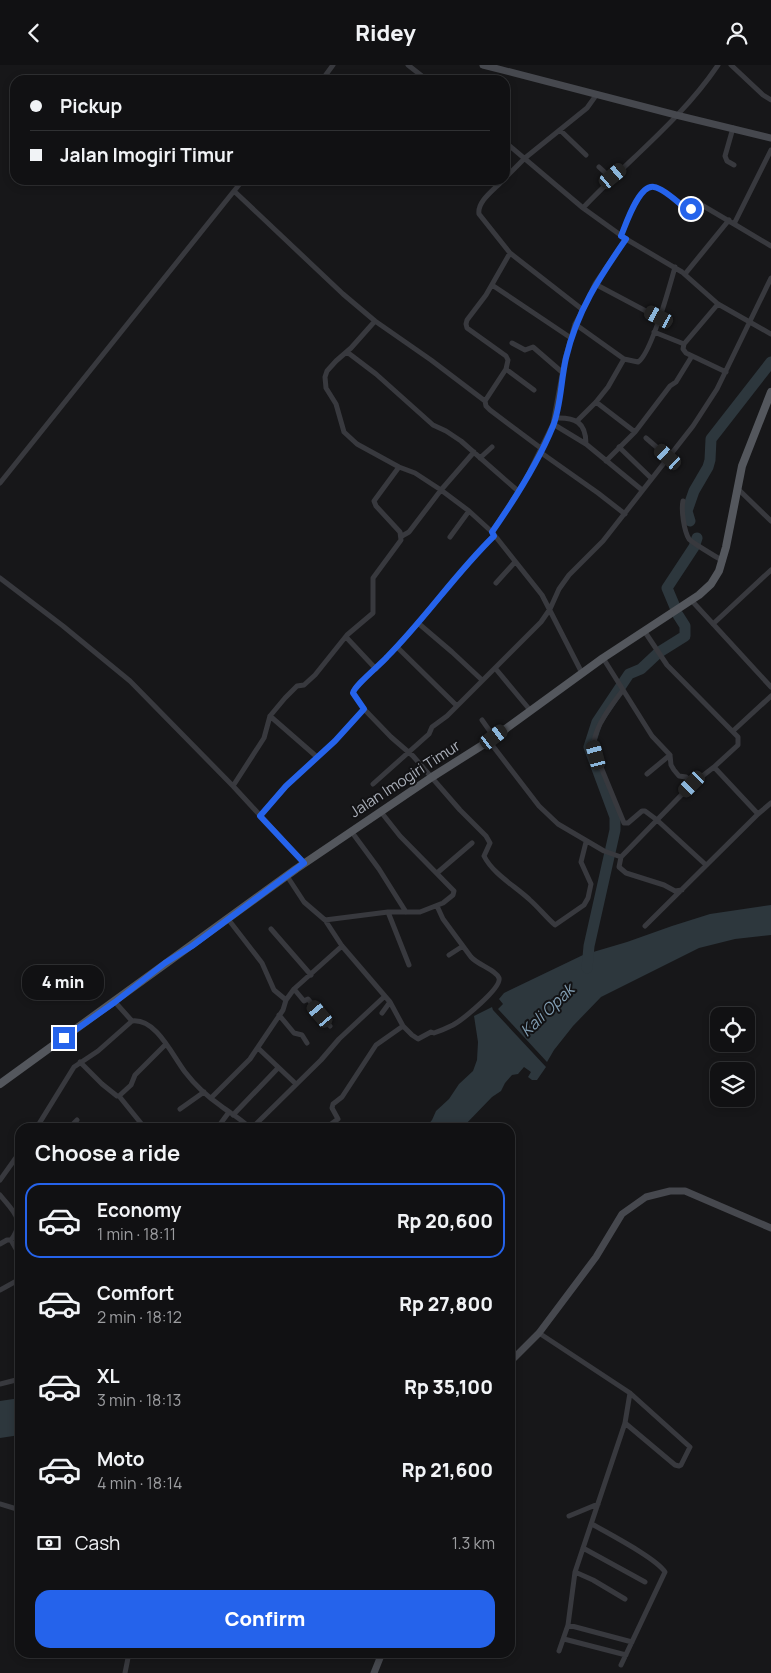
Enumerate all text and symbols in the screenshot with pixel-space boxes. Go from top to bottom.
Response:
text: Ridey [355,18,416,48]
icon: back [20,19,48,47]
icon: person [723,19,751,47]
text: Pickup [60,93,122,119]
text: Jalan Imogiri Timur [60,142,234,168]
car [596,161,629,191]
route start [680,198,702,220]
car [642,303,675,331]
car [651,441,684,473]
car [477,722,510,752]
street label: Jalan Imogiri Timur [345,735,465,822]
car [584,739,607,771]
car [676,768,707,800]
callout: 4 min [23,965,105,1001]
text: 4 min [42,971,84,993]
water label: Kali Opak [515,977,580,1041]
car [304,998,335,1030]
map controls [710,1007,755,1107]
button: locate [710,1007,755,1052]
route end [53,1027,75,1049]
button: layers [710,1062,755,1107]
text: Choose a ride [35,1138,180,1168]
text: Economy [97,1197,181,1223]
icon: car [37,1198,82,1243]
text: Rp 20,600 [397,1208,493,1234]
text: 1 min · 18:11 [97,1223,176,1245]
text: Comfort [97,1280,174,1306]
icon: car [37,1281,82,1326]
text: Rp 27,800 [399,1291,493,1317]
text: 2 min · 18:12 [97,1306,182,1328]
text: XL [97,1363,120,1389]
icon: car [37,1364,82,1409]
text: Rp 35,100 [404,1374,493,1400]
text: 3 min · 18:13 [97,1389,181,1411]
text: Moto [97,1446,144,1472]
icon: car [37,1447,82,1492]
text: Rp 21,600 [402,1457,493,1483]
text: 4 min · 18:14 [97,1472,182,1494]
icon: cash [35,1529,63,1557]
text: Cash [75,1530,120,1556]
text: 1.3 km [452,1532,495,1554]
button: Confirm [35,1590,495,1648]

